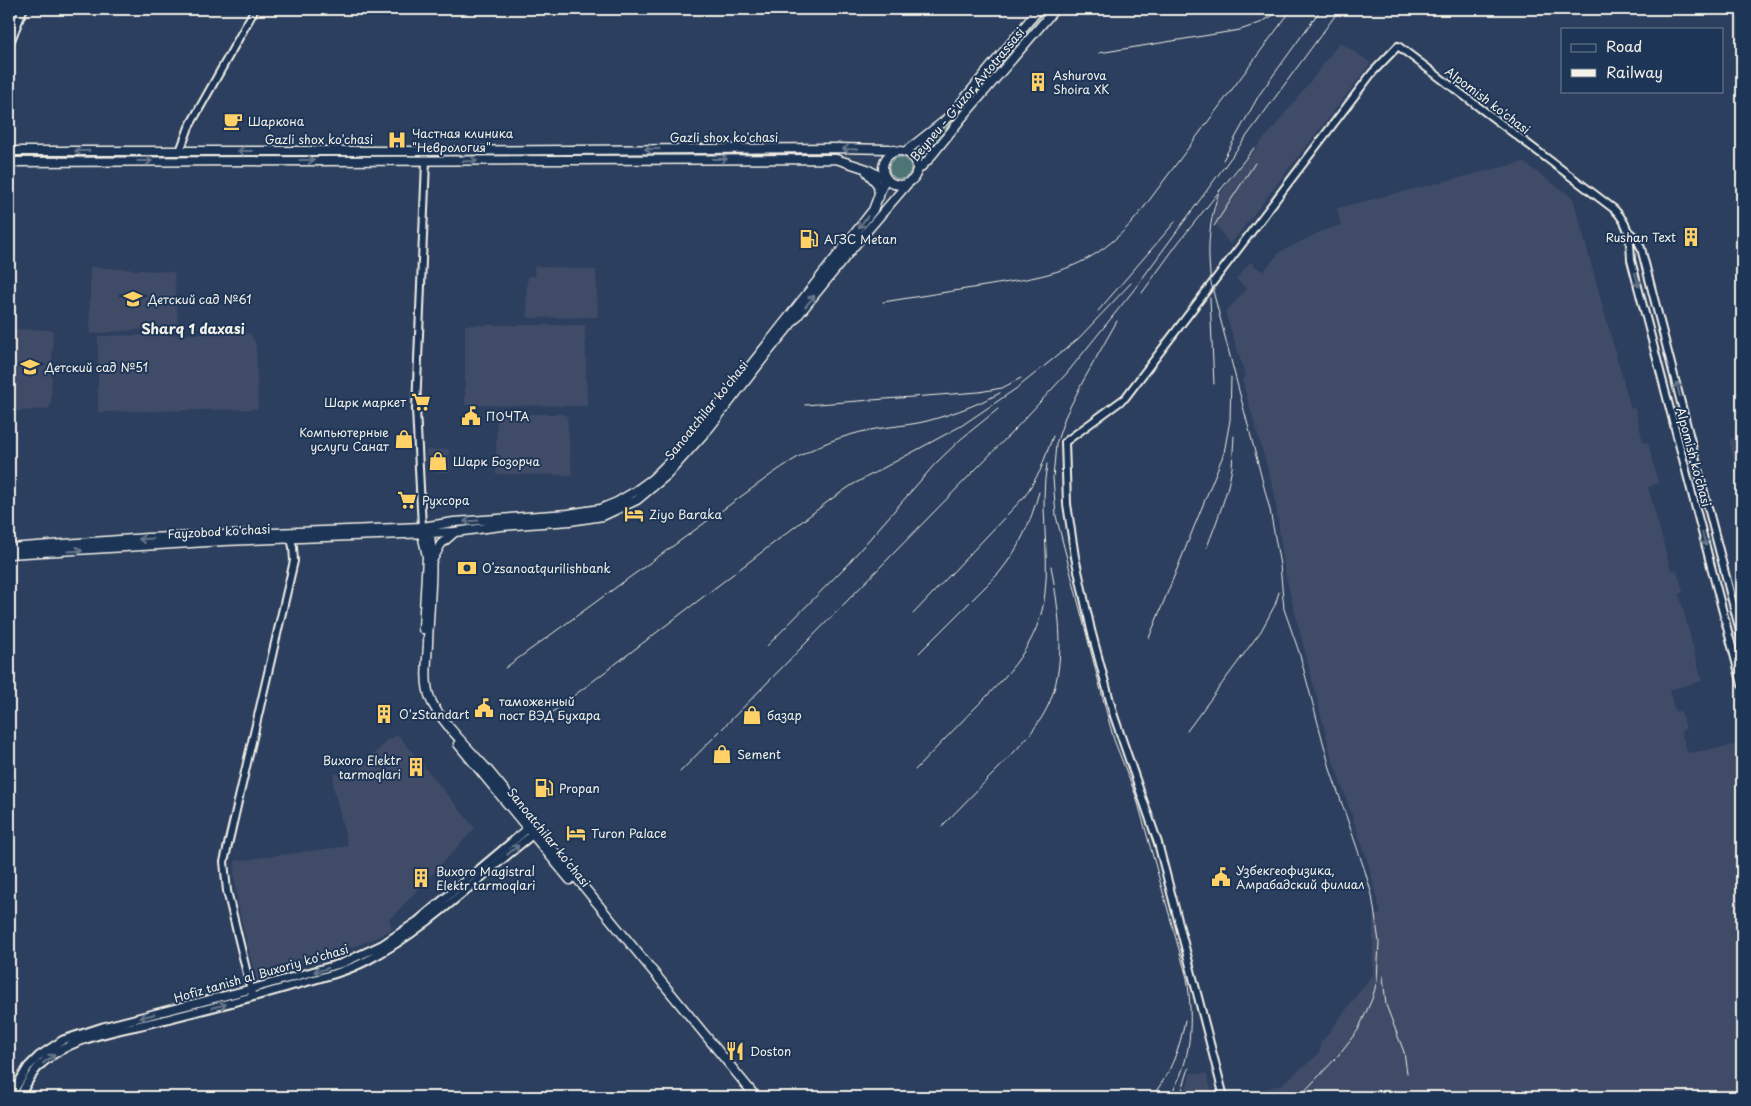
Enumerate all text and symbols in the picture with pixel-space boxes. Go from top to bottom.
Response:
street label: Beyneu - G'uzor Avtotrassasi [906,23,1028,165]
legend [1561,28,1724,92]
text: Road [1606,34,1642,57]
text: Railway [1606,60,1663,83]
street label: Alpomish ko'chasi [1442,62,1534,138]
place label: Ashurova Shoira XK [1053,66,1110,98]
building icon: Ashurova Shoira XK [1027,71,1049,93]
cafe icon: Шаркона [222,110,244,132]
place label: Шаркона [248,112,305,130]
place label: Частная клиника "Неврология" [412,124,514,156]
street label: Gazli shox ko'chasi [670,128,778,146]
hospital icon: Частная клиника "Неврология" [386,129,408,151]
street label: Gazli shox ko'chasi [265,130,373,148]
one-way arrow [644,144,660,154]
one-way arrow [842,144,858,153]
one-way arrow [237,146,253,156]
one-way arrow [74,147,90,156]
one-way arrow [712,154,728,164]
one-way arrow [136,156,153,166]
one-way arrow [299,156,315,165]
one-way arrow [462,156,478,165]
one-way arrow [858,215,869,228]
building icon: Rushan Text [1680,226,1702,248]
fuel station icon: АГЗС Metan [798,228,820,250]
place label: Rushan Text [1606,228,1676,246]
place label: АГЗС Metan [824,230,897,248]
one-way arrow [1632,272,1642,288]
school or university icon: Детский сад №61 [122,288,144,310]
place label: Детский сад №61 [147,290,252,308]
one-way arrow [805,294,816,307]
district label: Sharq 1 daxasi [141,318,245,339]
school or university icon: Детский сад №51 [19,356,41,378]
street label: Sanoatchilar ko'chasi [660,356,752,464]
place label: Детский сад №51 [44,358,148,376]
one-way arrow [1673,381,1682,397]
supermarket icon: Шарк маркет [410,391,432,413]
place label: Шарк маркет [324,393,406,411]
public building icon: ПОЧТА [460,405,482,427]
street label: Alpomish ko'chasi [1672,405,1716,509]
place label: ПОЧТА [486,407,529,425]
place label: Компьютерные услуги Санат [299,423,390,455]
shop icon: Компьютерные услуги Санат [393,428,415,450]
shop icon: Шарк Бозорча [427,450,449,472]
place label: Шарк Бозорча [453,452,541,470]
supermarket icon: Рухсора [396,489,418,511]
place label: Рухсора [422,491,470,509]
hotel icon: Ziyo Baraka [623,503,645,525]
place label: Ziyo Baraka [649,505,722,523]
one-way arrow [463,516,479,526]
street label: Fayzobod ko'chasi [167,519,271,543]
one-way arrow [1700,531,1709,547]
one-way arrow [139,534,155,543]
one-way arrow [67,546,83,555]
bank icon: Oʻzsanoatqurilishbank [456,557,478,579]
place label: Oʻzsanoatqurilishbank [482,559,611,577]
place label: таможенный пост ВЭД Бухара [499,692,601,724]
public building icon: таможенный пост ВЭД Бухара [473,697,495,719]
building icon: O'zStandart [373,703,395,725]
shop icon: базар [741,704,763,726]
place label: O'zStandart [399,705,469,723]
place label: базар [767,706,802,724]
shop icon: Sement [711,743,733,765]
place label: Sement [737,745,781,763]
place label: Buxoro Elektr tarmoqlari [323,751,401,783]
building icon: Buxoro Elektr tarmoqlari [405,756,427,778]
fuel station icon: Propan [533,777,555,799]
place label: Propan [559,779,600,797]
street label: Sanoatchilar ko'chasi [503,783,595,891]
hotel icon: Turon Palace [565,822,587,844]
place label: Turon Palace [591,824,667,842]
one-way arrow [506,845,519,856]
place label: Узбекгеофизика, Амрабадский филиал [1236,861,1365,893]
place label: Buxoro Magistral Elektr tarmoqlari [436,862,535,894]
public building icon: Узбекгеофизика, Амрабадский филиал [1210,866,1232,888]
building icon: Buxoro Magistral Elektr tarmoqlari [410,867,432,889]
street label: Hofiz tanish al Buxoriy ko'chasi [172,939,350,1007]
one-way arrow [313,965,329,975]
one-way arrow [211,1000,227,1010]
one-way arrow [139,1012,155,1021]
restaurant icon: Doston [724,1040,746,1062]
place label: Doston [750,1042,791,1060]
one-way arrow [41,1054,55,1064]

